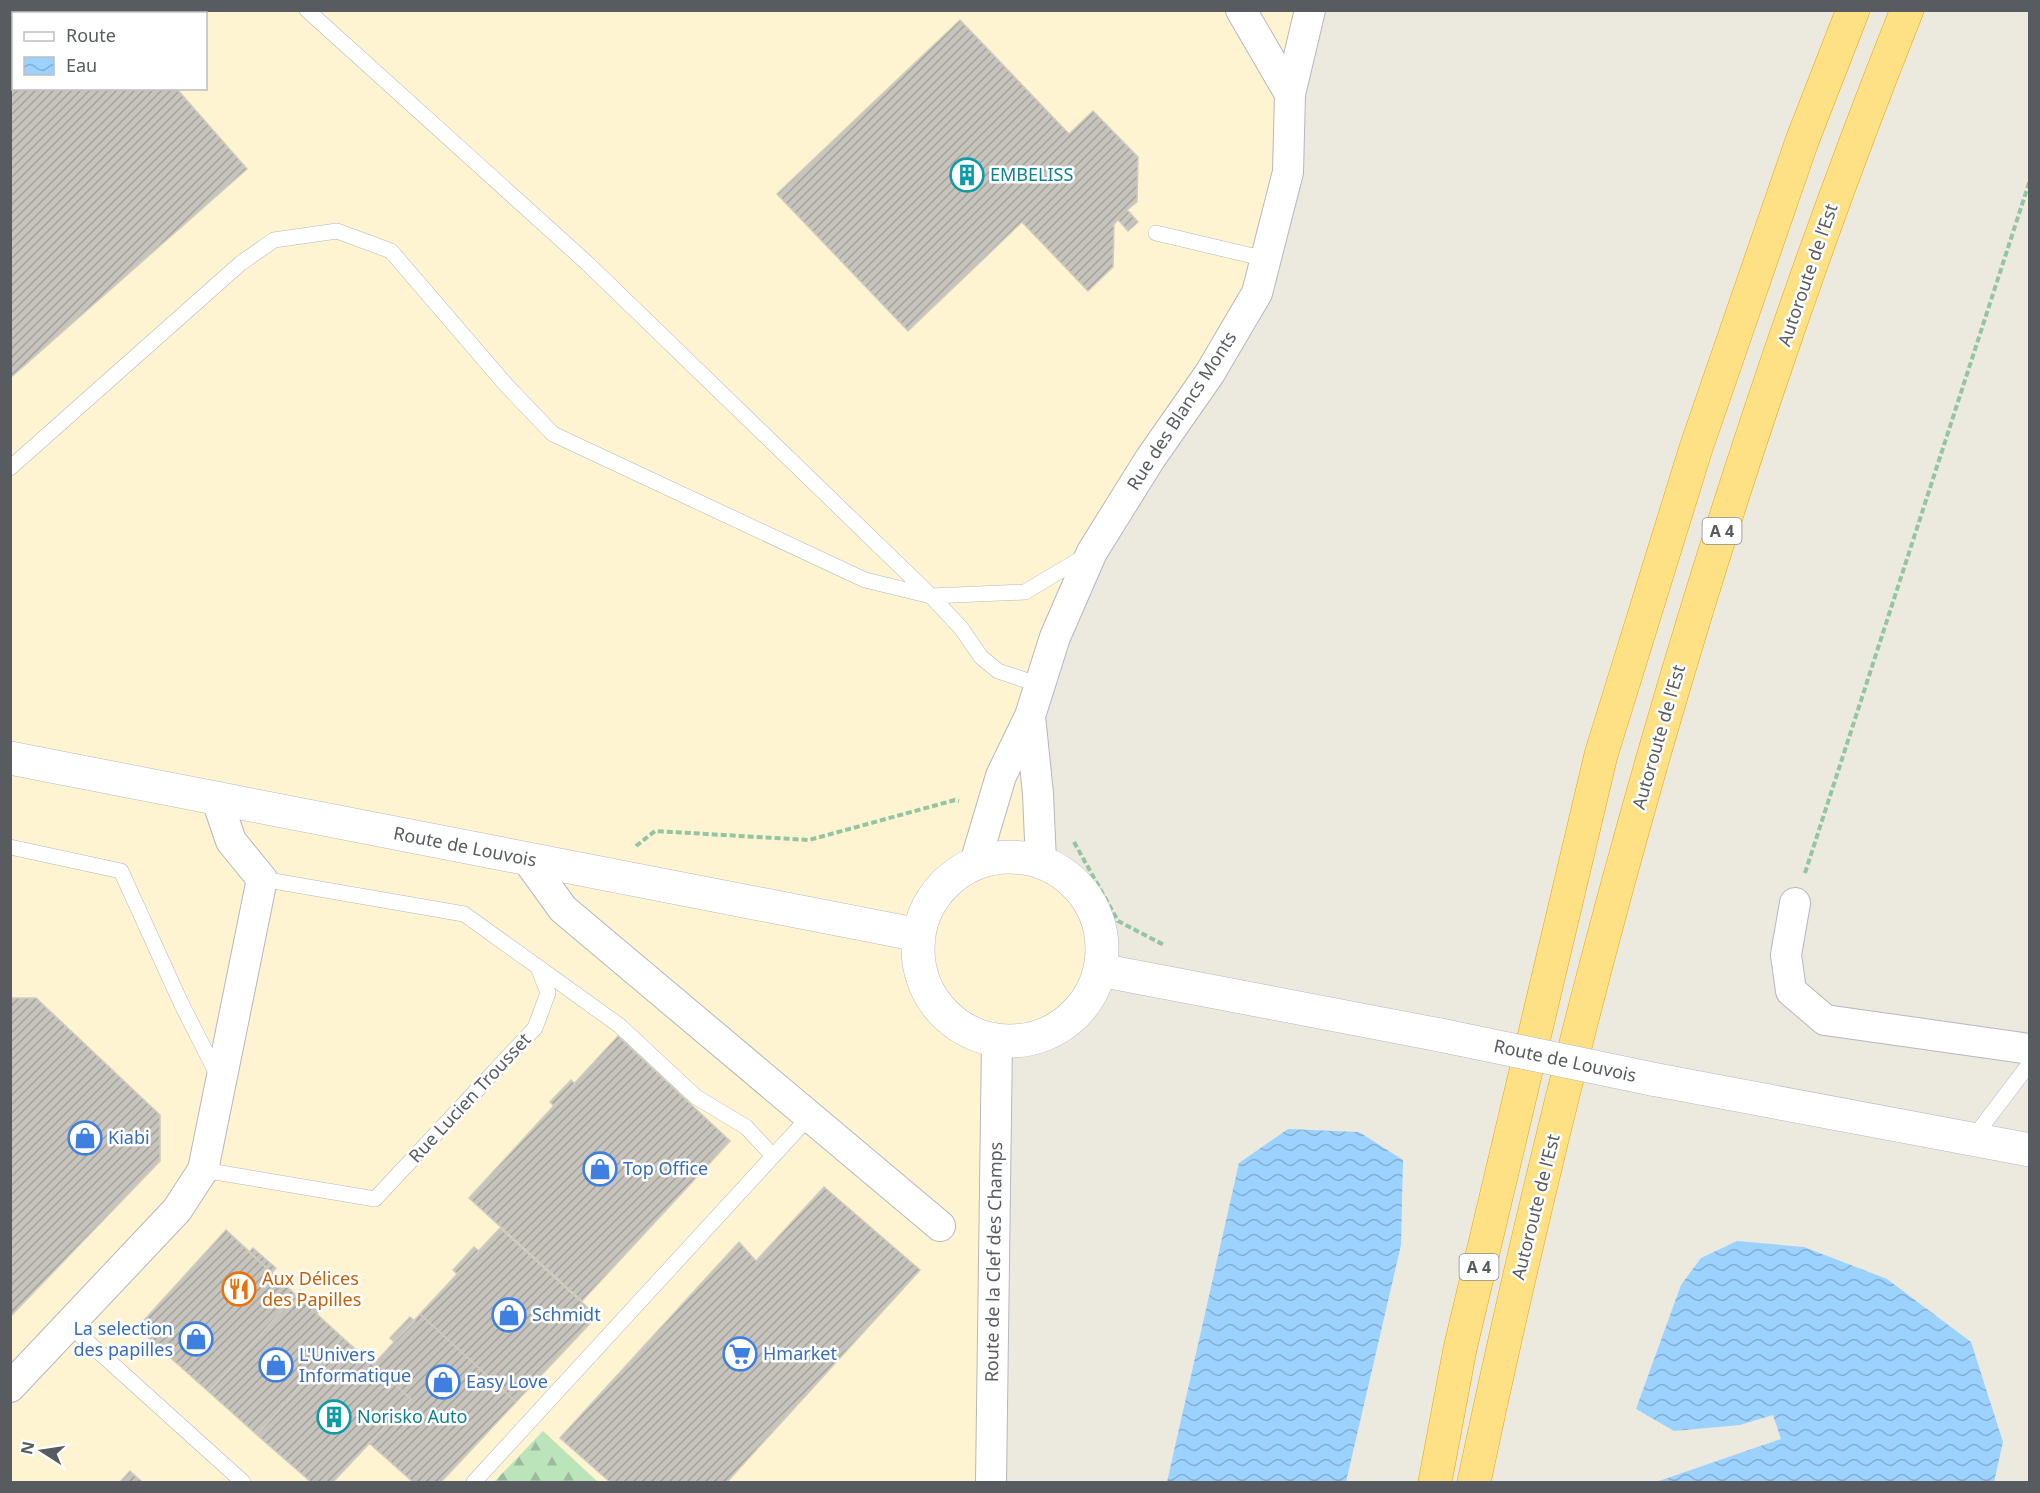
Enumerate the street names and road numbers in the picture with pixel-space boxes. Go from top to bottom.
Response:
street label: Autoroute de l’Est [1771,200,1843,349]
street label: Rue des Blancs Monts [1121,326,1242,494]
road number: A 4 [1702,518,1742,544]
street label: Autoroute de l’Est [1626,661,1690,812]
street label: Route de Louvois [392,820,539,872]
street label: Rue Lucien Trousset [403,1027,536,1167]
street label: Route de Louvois [1492,1033,1639,1087]
street label: Autoroute de l’Est [1505,1131,1565,1282]
street label: Route de la Clef des Champs [979,1142,1007,1382]
road number: A 4 [1460,1254,1498,1280]

